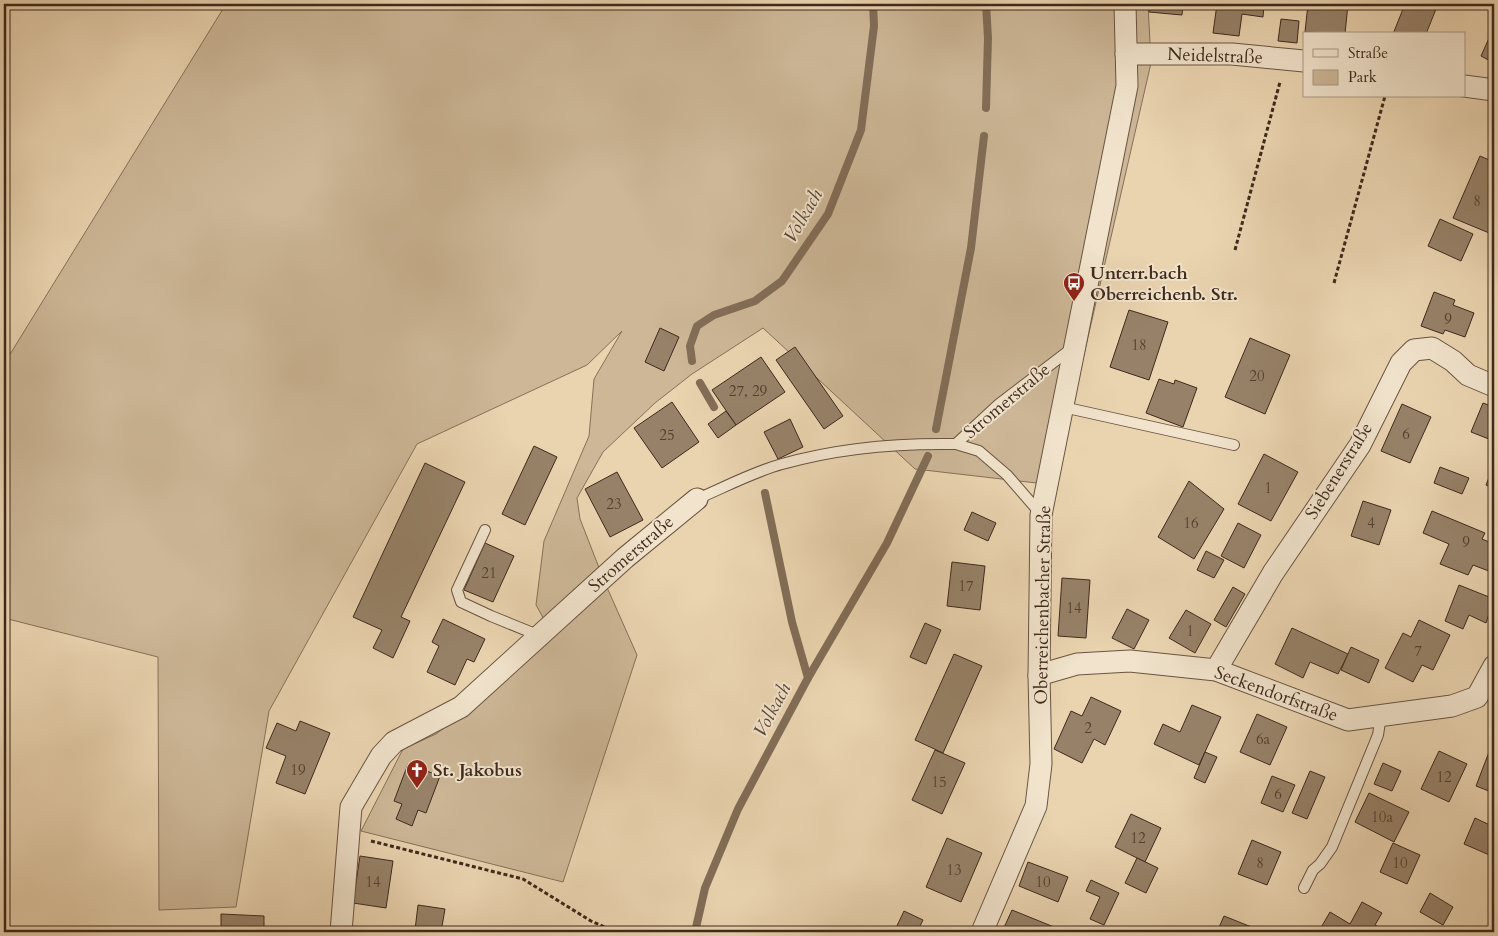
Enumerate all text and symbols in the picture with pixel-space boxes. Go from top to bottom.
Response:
legend [1303,32,1466,98]
street label: Neidelstraße [1167,42,1263,70]
text: Straße [1348,43,1388,63]
text: Park [1348,67,1377,87]
water label: Volkach [777,184,829,248]
house number: 8 [1473,191,1481,211]
place label: Unterr.bach Oberreichenb. Str. [1090,261,1238,307]
bus stop icon: Unterr.bach Oberreichenb. Str. [1062,271,1086,302]
house number: 9 [1444,309,1452,329]
house number: 18 [1131,335,1147,355]
street label: Stromerstraße [958,357,1056,445]
house number: 20 [1249,366,1265,386]
house number: 27, 29 [729,381,768,401]
street label: Siebenerstraße [1299,418,1379,524]
house number: 6 [1402,424,1410,444]
house number: 25 [659,425,675,445]
house number: 1 [1264,478,1272,498]
house number: 23 [606,494,622,514]
street label: Oberreichenbacher Straße [1029,505,1057,705]
street label: Stromerstraße [583,510,679,598]
house number: 16 [1183,513,1199,533]
house number: 4 [1367,513,1375,533]
house number: 9 [1462,532,1470,552]
house number: 21 [481,563,497,583]
house number: 17 [958,576,974,596]
house number: 14 [1066,598,1082,618]
house number: 1 [1186,621,1194,641]
house number: 7 [1414,641,1422,661]
street label: Seckendorfstraße [1211,660,1341,728]
water label: Volkach [747,678,797,742]
house number: 2 [1084,718,1092,738]
house number: 6a [1256,729,1271,749]
church icon: St. Jakobus [405,758,429,789]
place label: St. Jakobus [433,758,522,783]
house number: 19 [290,760,306,780]
house number: 12 [1436,767,1452,787]
house number: 15 [931,772,947,792]
house number: 6 [1274,784,1282,804]
house number: 10a [1371,807,1393,827]
house number: 12 [1130,828,1146,848]
house number: 8 [1256,853,1264,873]
house number: 10 [1392,853,1408,873]
house number: 13 [946,860,962,880]
house number: 14 [365,872,381,892]
house number: 10 [1035,872,1051,892]

